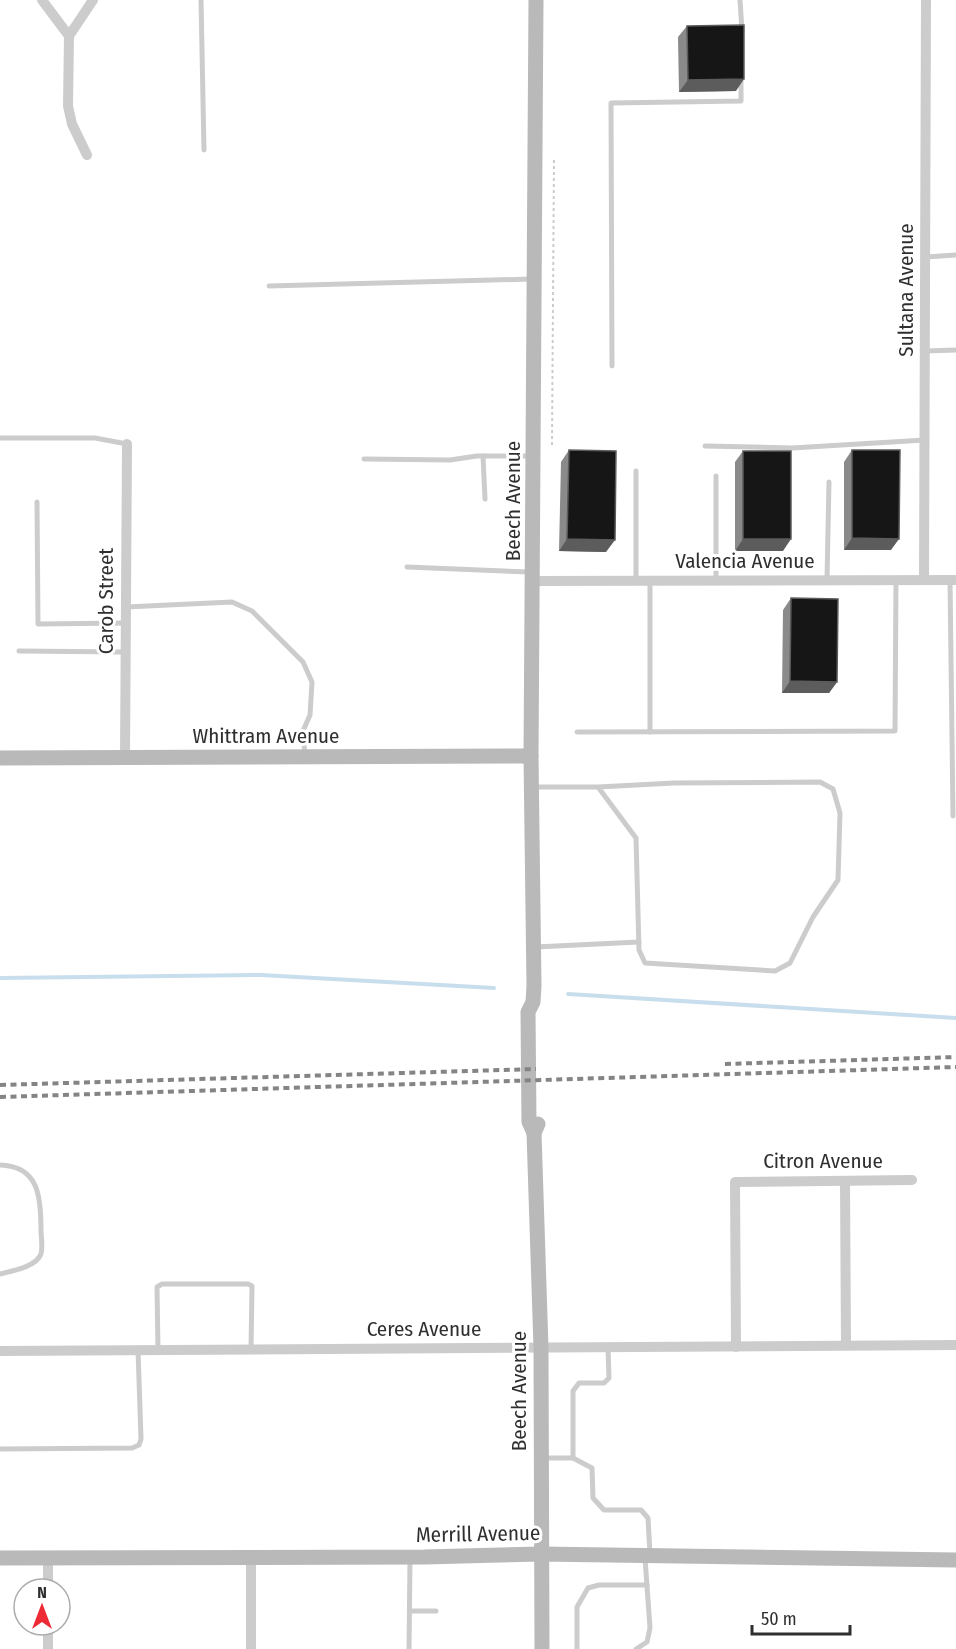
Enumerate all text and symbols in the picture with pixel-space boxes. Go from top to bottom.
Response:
street label: Sultana Avenue [893,223,919,357]
street label: Beech Avenue [500,441,526,561]
street label: Carob Street [93,548,119,654]
street label: Valencia Avenue [675,548,815,574]
street label: Whittram Avenue [193,723,339,749]
street label: Citron Avenue [763,1148,883,1174]
street label: Ceres Avenue [367,1316,481,1342]
street label: Beech Avenue [506,1331,532,1451]
street label: Merrill Avenue [416,1520,540,1548]
north arrow [12,1577,72,1637]
text: N [37,1583,47,1602]
scale bar [752,1598,850,1636]
text: 50 m [761,1608,797,1630]

